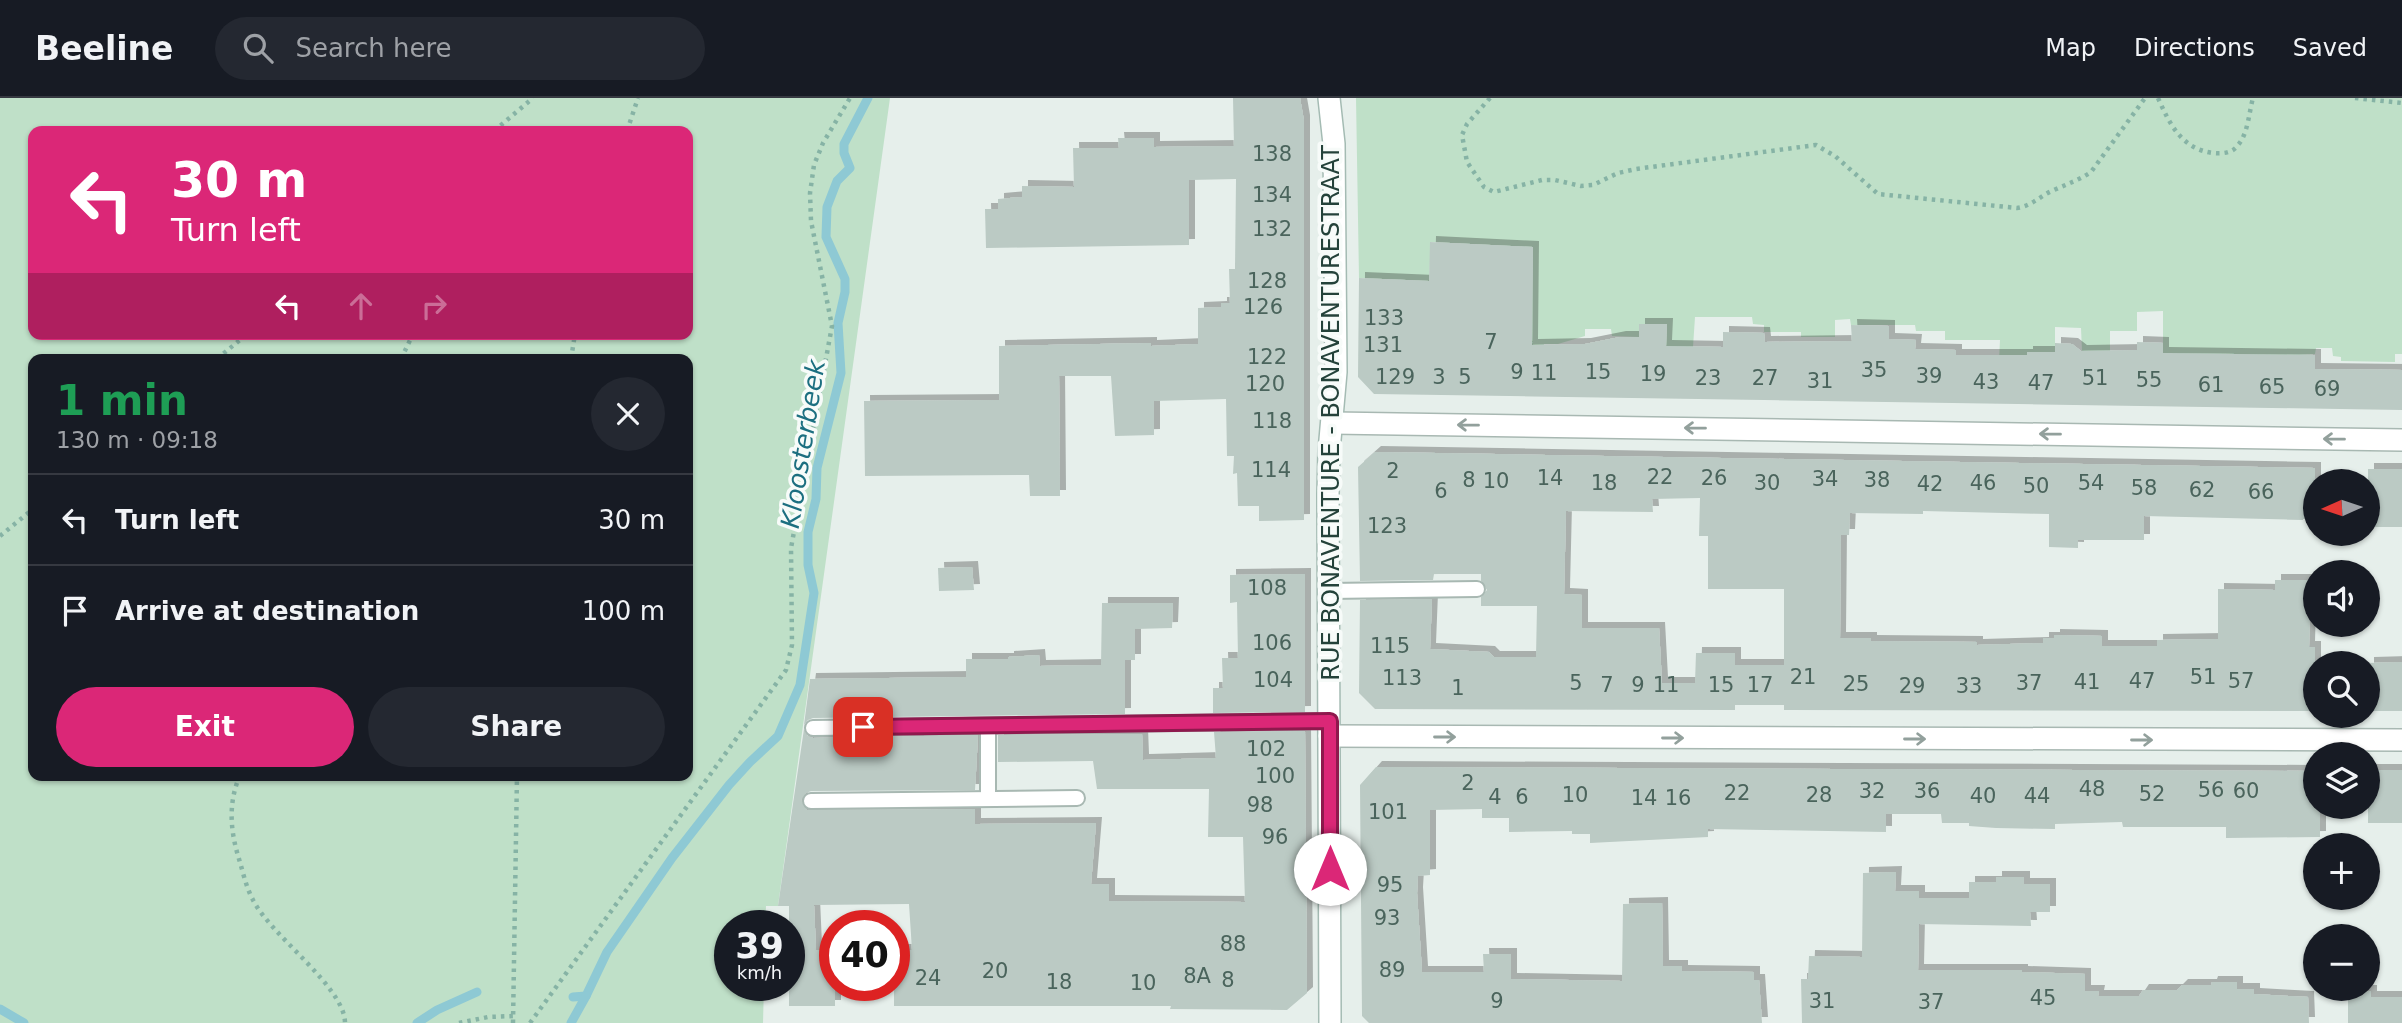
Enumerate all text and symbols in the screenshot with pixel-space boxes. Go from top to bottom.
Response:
search box [215,17,705,80]
text: Beeline [35,29,173,68]
icon: search [239,29,277,67]
text: Search here [295,33,452,63]
text: Map [2045,34,2096,62]
text: Directions [2134,34,2255,62]
text: Saved [2293,34,2367,62]
house number: 138 [1252,142,1292,166]
street label: RUE BONAVENTURE - BONAVENTURESTRAAT [1317,145,1345,681]
text: 30 m [171,152,307,209]
icon: left [56,154,147,245]
house number: 134 [1252,183,1292,207]
text: Turn left [171,211,301,249]
house number: 132 [1252,217,1292,241]
house number: 128 [1247,269,1287,293]
icon: left [269,287,307,325]
icon: ahead [342,287,380,325]
icon: right [415,287,453,325]
house number: 126 [1243,295,1283,319]
house number: 133 [1364,306,1404,330]
house number: 7 [1484,330,1498,354]
house number: 131 [1363,333,1403,357]
house number: 122 [1247,345,1287,369]
water label: Kloosterbeek [775,357,831,530]
house number: 35 [1861,358,1887,382]
house number: 9 [1510,360,1524,384]
house number: 15 [1585,360,1611,384]
house number: 11 [1531,361,1557,385]
house number: 19 [1640,362,1666,386]
house number: 39 [1916,364,1942,388]
house number: 129 [1375,365,1415,389]
house number: 3 [1432,365,1446,389]
house number: 5 [1458,365,1472,389]
house number: 23 [1695,366,1721,390]
house number: 27 [1752,366,1778,390]
house number: 51 [2082,366,2108,390]
house number: 55 [2136,368,2162,392]
house number: 31 [1807,369,1833,393]
house number: 43 [1973,370,1999,394]
house number: 47 [2028,371,2054,395]
house number: 120 [1245,372,1285,396]
house number: 61 [2198,373,2224,397]
house number: 65 [2259,375,2285,399]
text: 1 min [56,376,188,425]
button: close [591,377,665,451]
house number: 69 [2314,377,2340,401]
house number: 118 [1252,409,1292,433]
one-way arrow [1456,418,1479,432]
one-way arrow [1684,421,1707,435]
text: 130 m · 09:18 [56,427,218,453]
one-way arrow [2039,427,2062,440]
one-way arrow [2323,432,2346,446]
house number: 114 [1251,458,1291,482]
house number: 2 [1386,459,1400,483]
house number: 22 [1647,465,1673,489]
house number: 14 [1537,466,1563,490]
house number: 26 [1701,466,1727,490]
house number: 34 [1812,467,1838,491]
house number: 8 [1462,468,1476,492]
house number: 38 [1864,468,1890,492]
house number: 10 [1483,469,1509,493]
north arrow [2303,469,2380,546]
map controls [2303,469,2380,1001]
house number: 18 [1591,471,1617,495]
house number: 30 [1754,471,1780,495]
house number: 46 [1970,471,1996,495]
house number: 54 [2078,471,2104,495]
house number: 42 [1917,472,1943,496]
house number: 50 [2023,474,2049,498]
house number: 58 [2131,476,2157,500]
house number: 62 [2189,478,2215,502]
house number: 6 [1434,479,1448,503]
house number: 66 [2248,480,2274,504]
icon: left [56,501,94,539]
text: Turn left [115,505,239,535]
text: 30 m [598,505,665,535]
house number: 123 [1367,514,1407,538]
button: sound [2303,560,2380,637]
house number: 108 [1247,576,1287,600]
icon: arrive [56,592,94,630]
text: Arrive at destination [115,596,419,626]
text: 100 m [582,596,665,626]
house number: 106 [1252,631,1292,655]
house number: 115 [1370,634,1410,658]
button: search [2303,651,2380,728]
house number: 21 [1790,665,1816,689]
house number: 51 [2190,665,2216,689]
house number: 113 [1382,666,1422,690]
house number: 104 [1253,668,1293,692]
house number: 47 [2129,669,2155,693]
house number: 57 [2228,669,2254,693]
house number: 41 [2074,670,2100,694]
house number: 5 [1569,671,1583,695]
house number: 37 [2016,671,2042,695]
house number: 25 [1843,672,1869,696]
house number: 7 [1600,673,1614,697]
house number: 9 [1631,673,1645,697]
house number: 11 [1653,673,1679,697]
house number: 15 [1708,673,1734,697]
house number: 17 [1747,673,1773,697]
house number: 29 [1899,674,1925,698]
house number: 33 [1956,674,1982,698]
house number: 1 [1451,676,1465,700]
button: Exit [56,687,354,767]
button: Share [368,687,665,767]
pin [833,697,893,757]
icon: arrive [844,708,882,746]
one-way arrow [1433,730,1456,744]
one-way arrow [1661,731,1684,745]
one-way arrow [1903,732,1926,746]
one-way arrow [2131,733,2154,747]
house number: 102 [1246,737,1286,761]
button: layers [2303,742,2380,819]
house number: 100 [1255,764,1295,788]
house number: 2 [1461,771,1475,795]
house number: 48 [2079,777,2105,801]
house number: 56 [2198,778,2224,802]
house number: 32 [1859,779,1885,803]
house number: 36 [1914,779,1940,803]
house number: 60 [2233,779,2259,803]
house number: 22 [1724,781,1750,805]
house number: 52 [2139,782,2165,806]
house number: 10 [1562,783,1588,807]
house number: 28 [1806,783,1832,807]
house number: 40 [1970,784,1996,808]
house number: 44 [2024,784,2050,808]
house number: 4 [1488,785,1502,809]
house number: 6 [1515,785,1529,809]
house number: 14 [1631,786,1657,810]
house number: 16 [1665,786,1691,810]
house number: 98 [1247,793,1273,817]
house number: 101 [1368,800,1408,824]
house number: 96 [1262,825,1288,849]
position arrow [1293,832,1367,906]
button: + [2303,833,2380,910]
house number: 95 [1377,873,1403,897]
house number: 93 [1374,906,1400,930]
speed limit sign: 40 [819,910,910,1001]
button: − [2303,924,2380,1001]
text: 39 [735,926,784,966]
house number: 88 [1220,932,1246,956]
house number: 89 [1379,958,1405,982]
house number: 20 [982,959,1008,983]
text: km/h [737,962,782,983]
house number: 8A [1183,964,1211,988]
house number: 24 [915,966,941,990]
house number: 8 [1221,968,1235,992]
house number: 18 [1046,970,1072,994]
house number: 10 [1130,971,1156,995]
house number: 45 [2030,986,2056,1010]
house number: 9 [1490,989,1504,1013]
house number: 31 [1809,989,1835,1013]
house number: 37 [1918,990,1944,1014]

